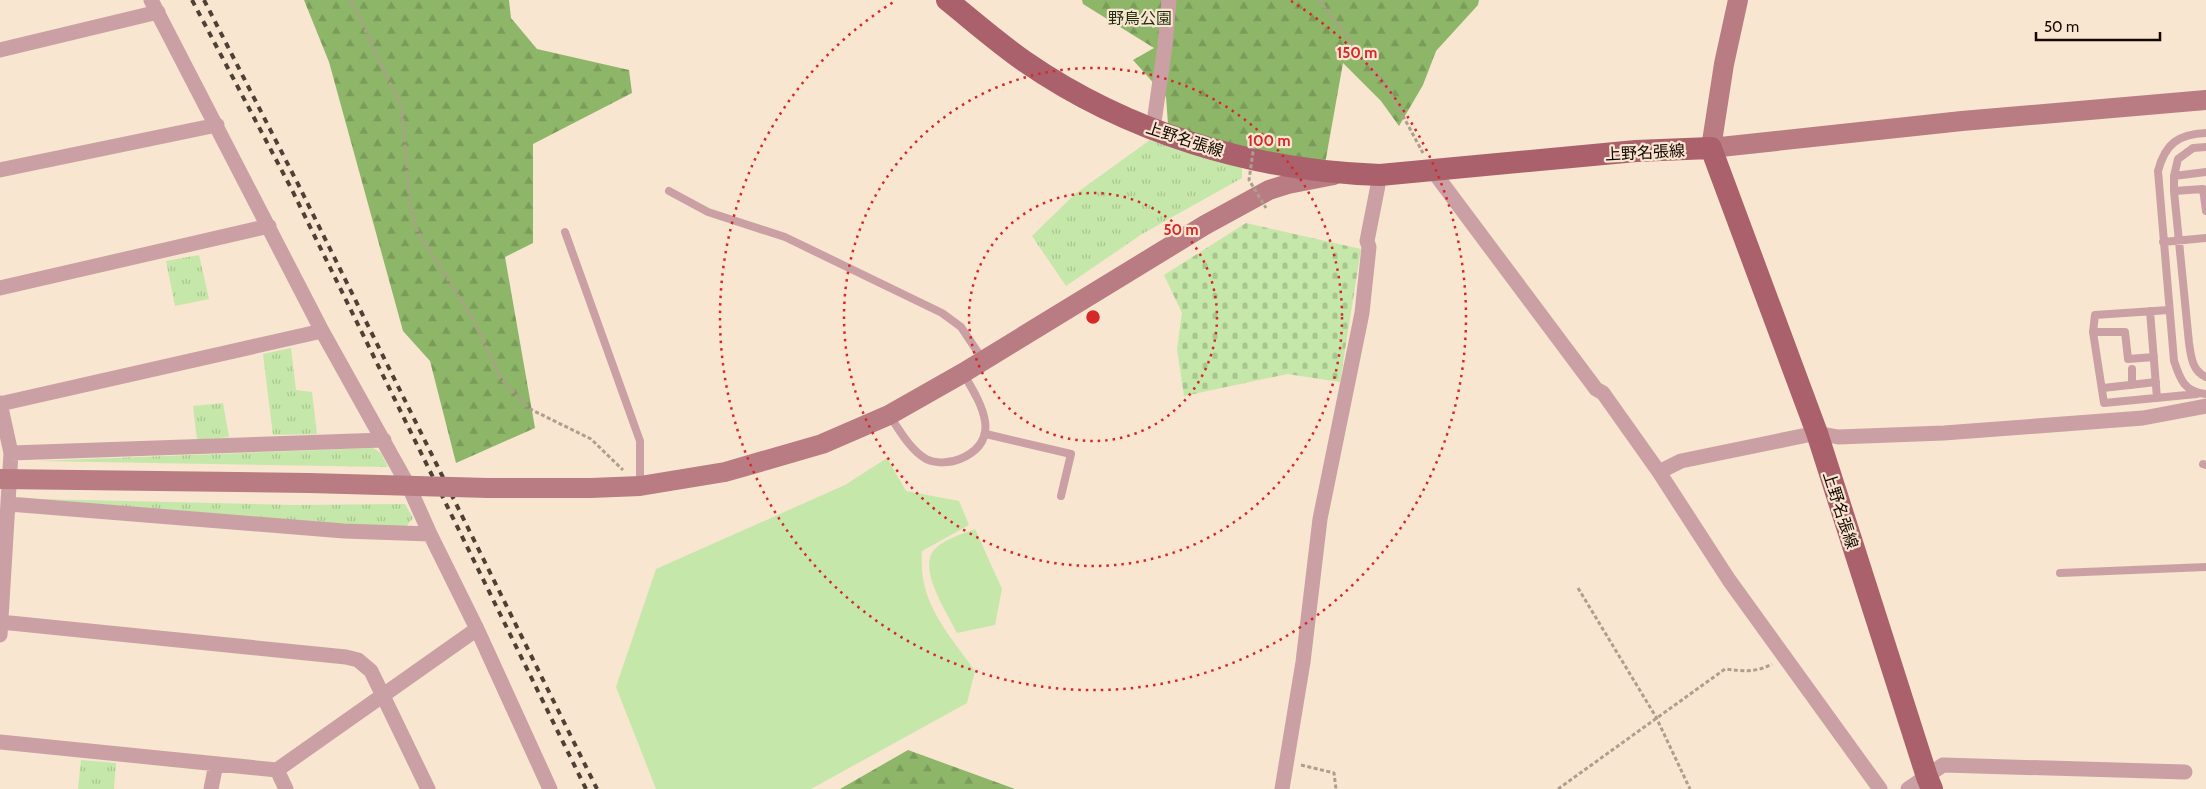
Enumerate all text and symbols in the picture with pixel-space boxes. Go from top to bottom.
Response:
park label: 野鳥公園 [1108,9,1172,28]
scale bar [2036,10,2160,42]
text: 50 m [2044,18,2079,36]
text: 150 m [1337,44,1377,62]
street label: 上野名張線 [1144,118,1226,161]
text: 100 m [1247,132,1291,150]
street label: 上野名張線 [1605,141,1685,164]
text: 50 m [1163,221,1199,239]
centre of rings [1084,308,1102,326]
street label: 上野名張線 [1819,469,1862,551]

